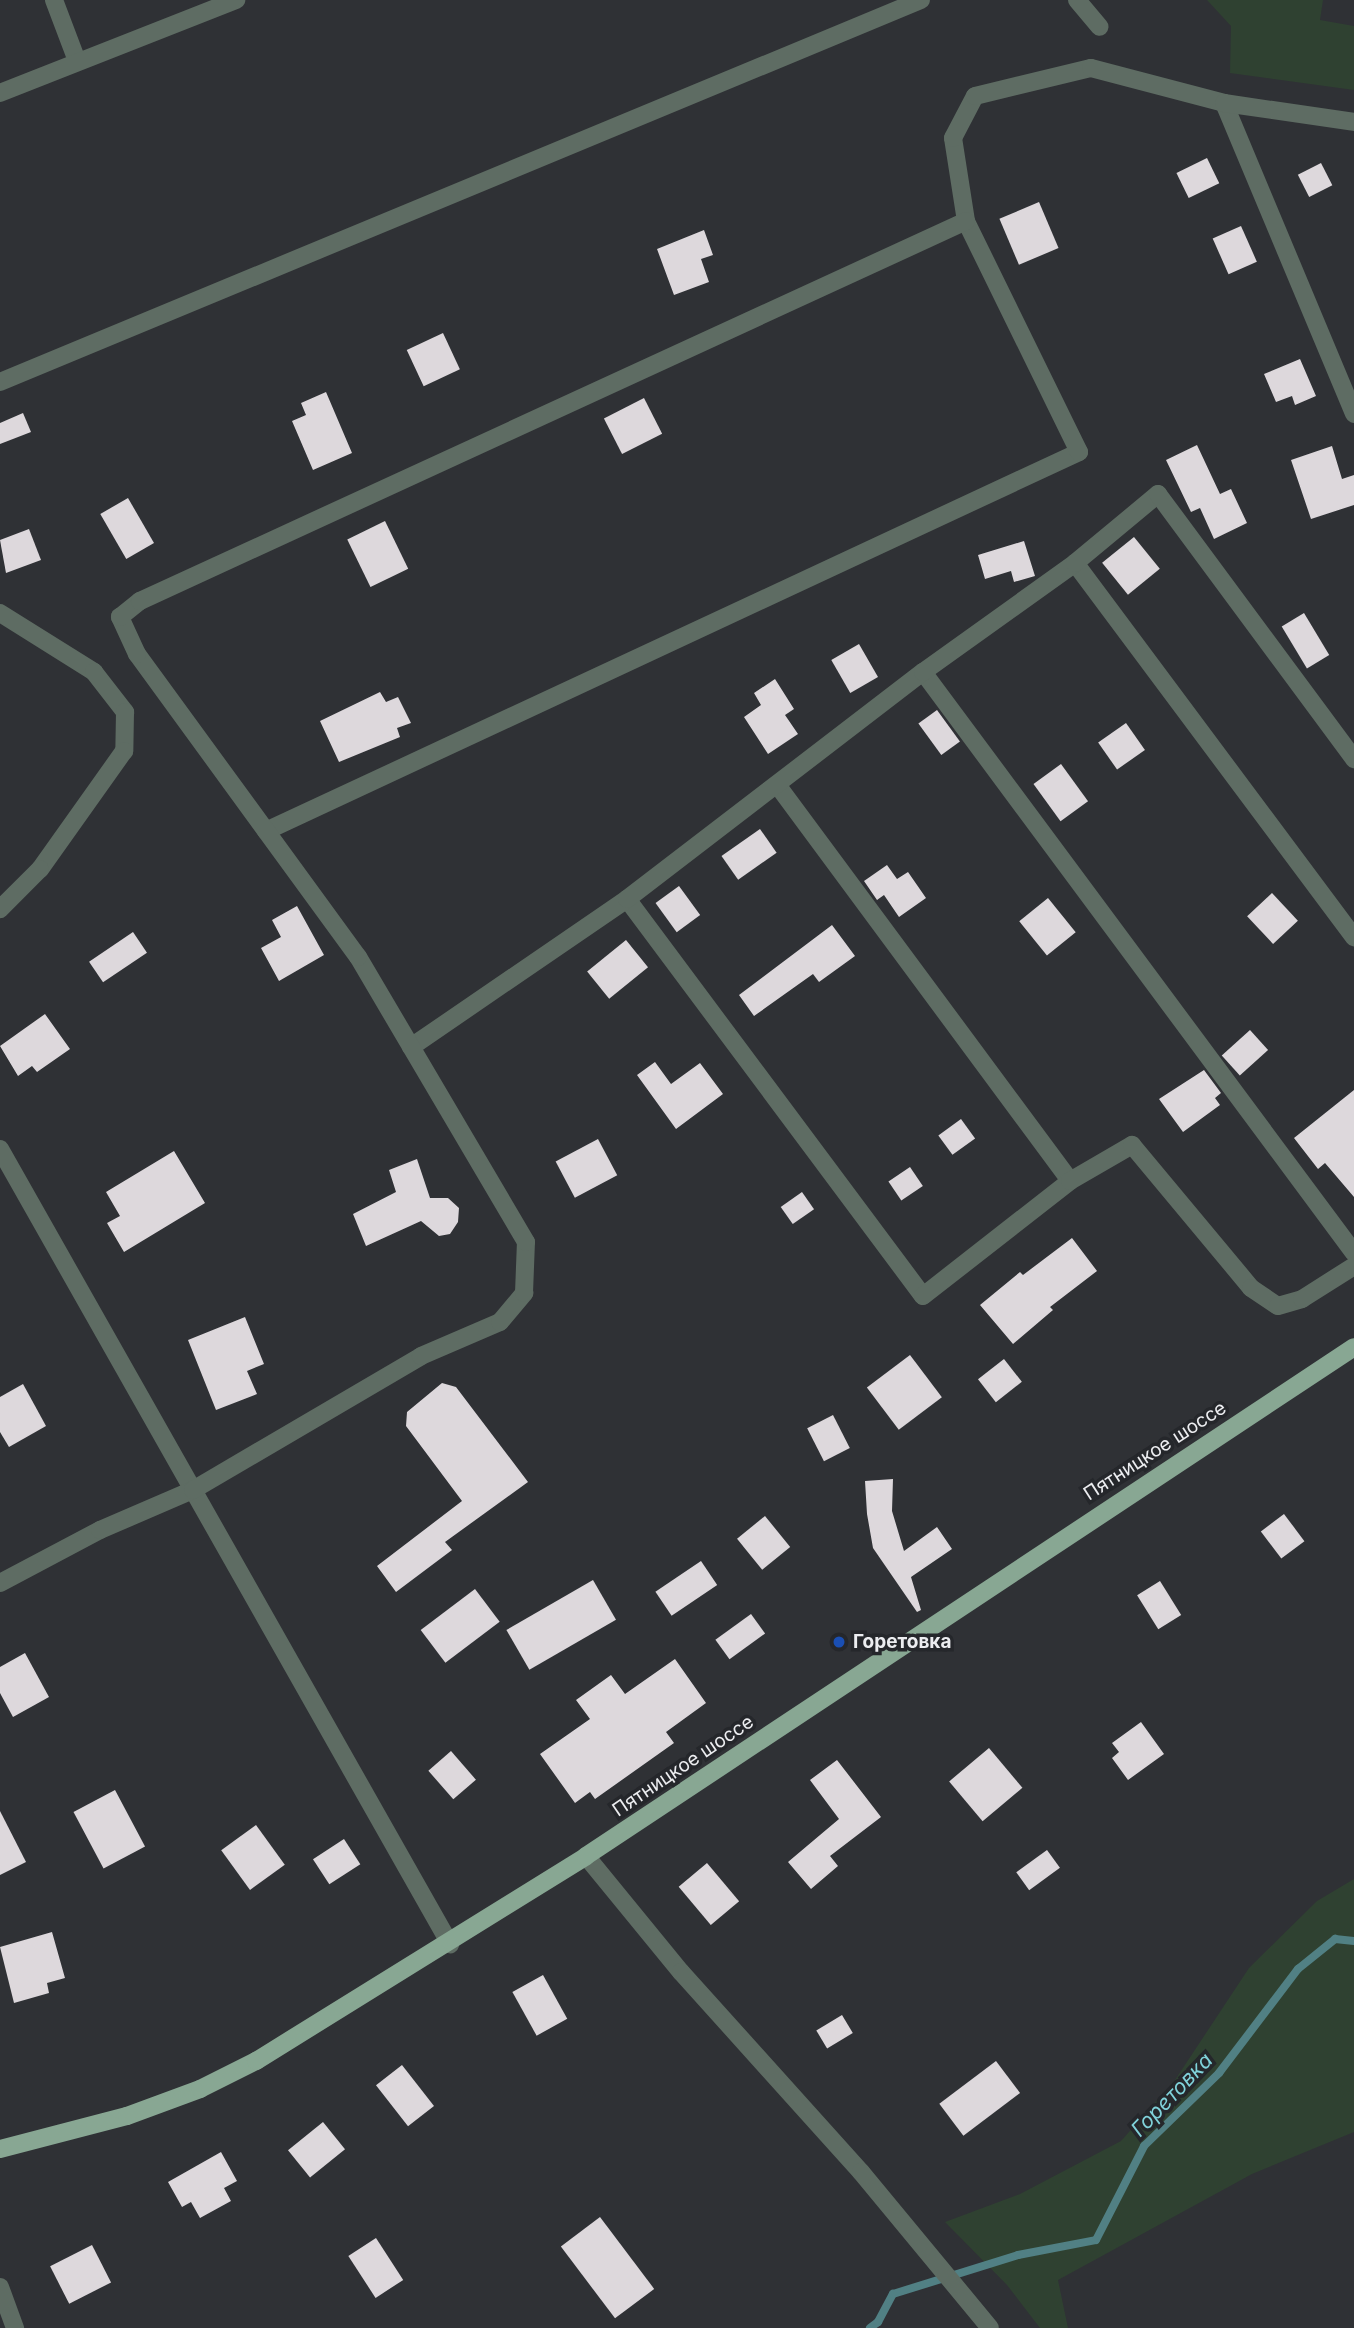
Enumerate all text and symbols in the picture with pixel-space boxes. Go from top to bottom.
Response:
street label: Пятницкое шоссе [1080,1396,1230,1506]
place label: Горетовка [853,1631,951,1653]
marker: Горетовка [831,1634,847,1650]
street label: Пятницкое шоссе [608,1710,758,1822]
water label: Горетовка [1126,2048,1218,2142]

